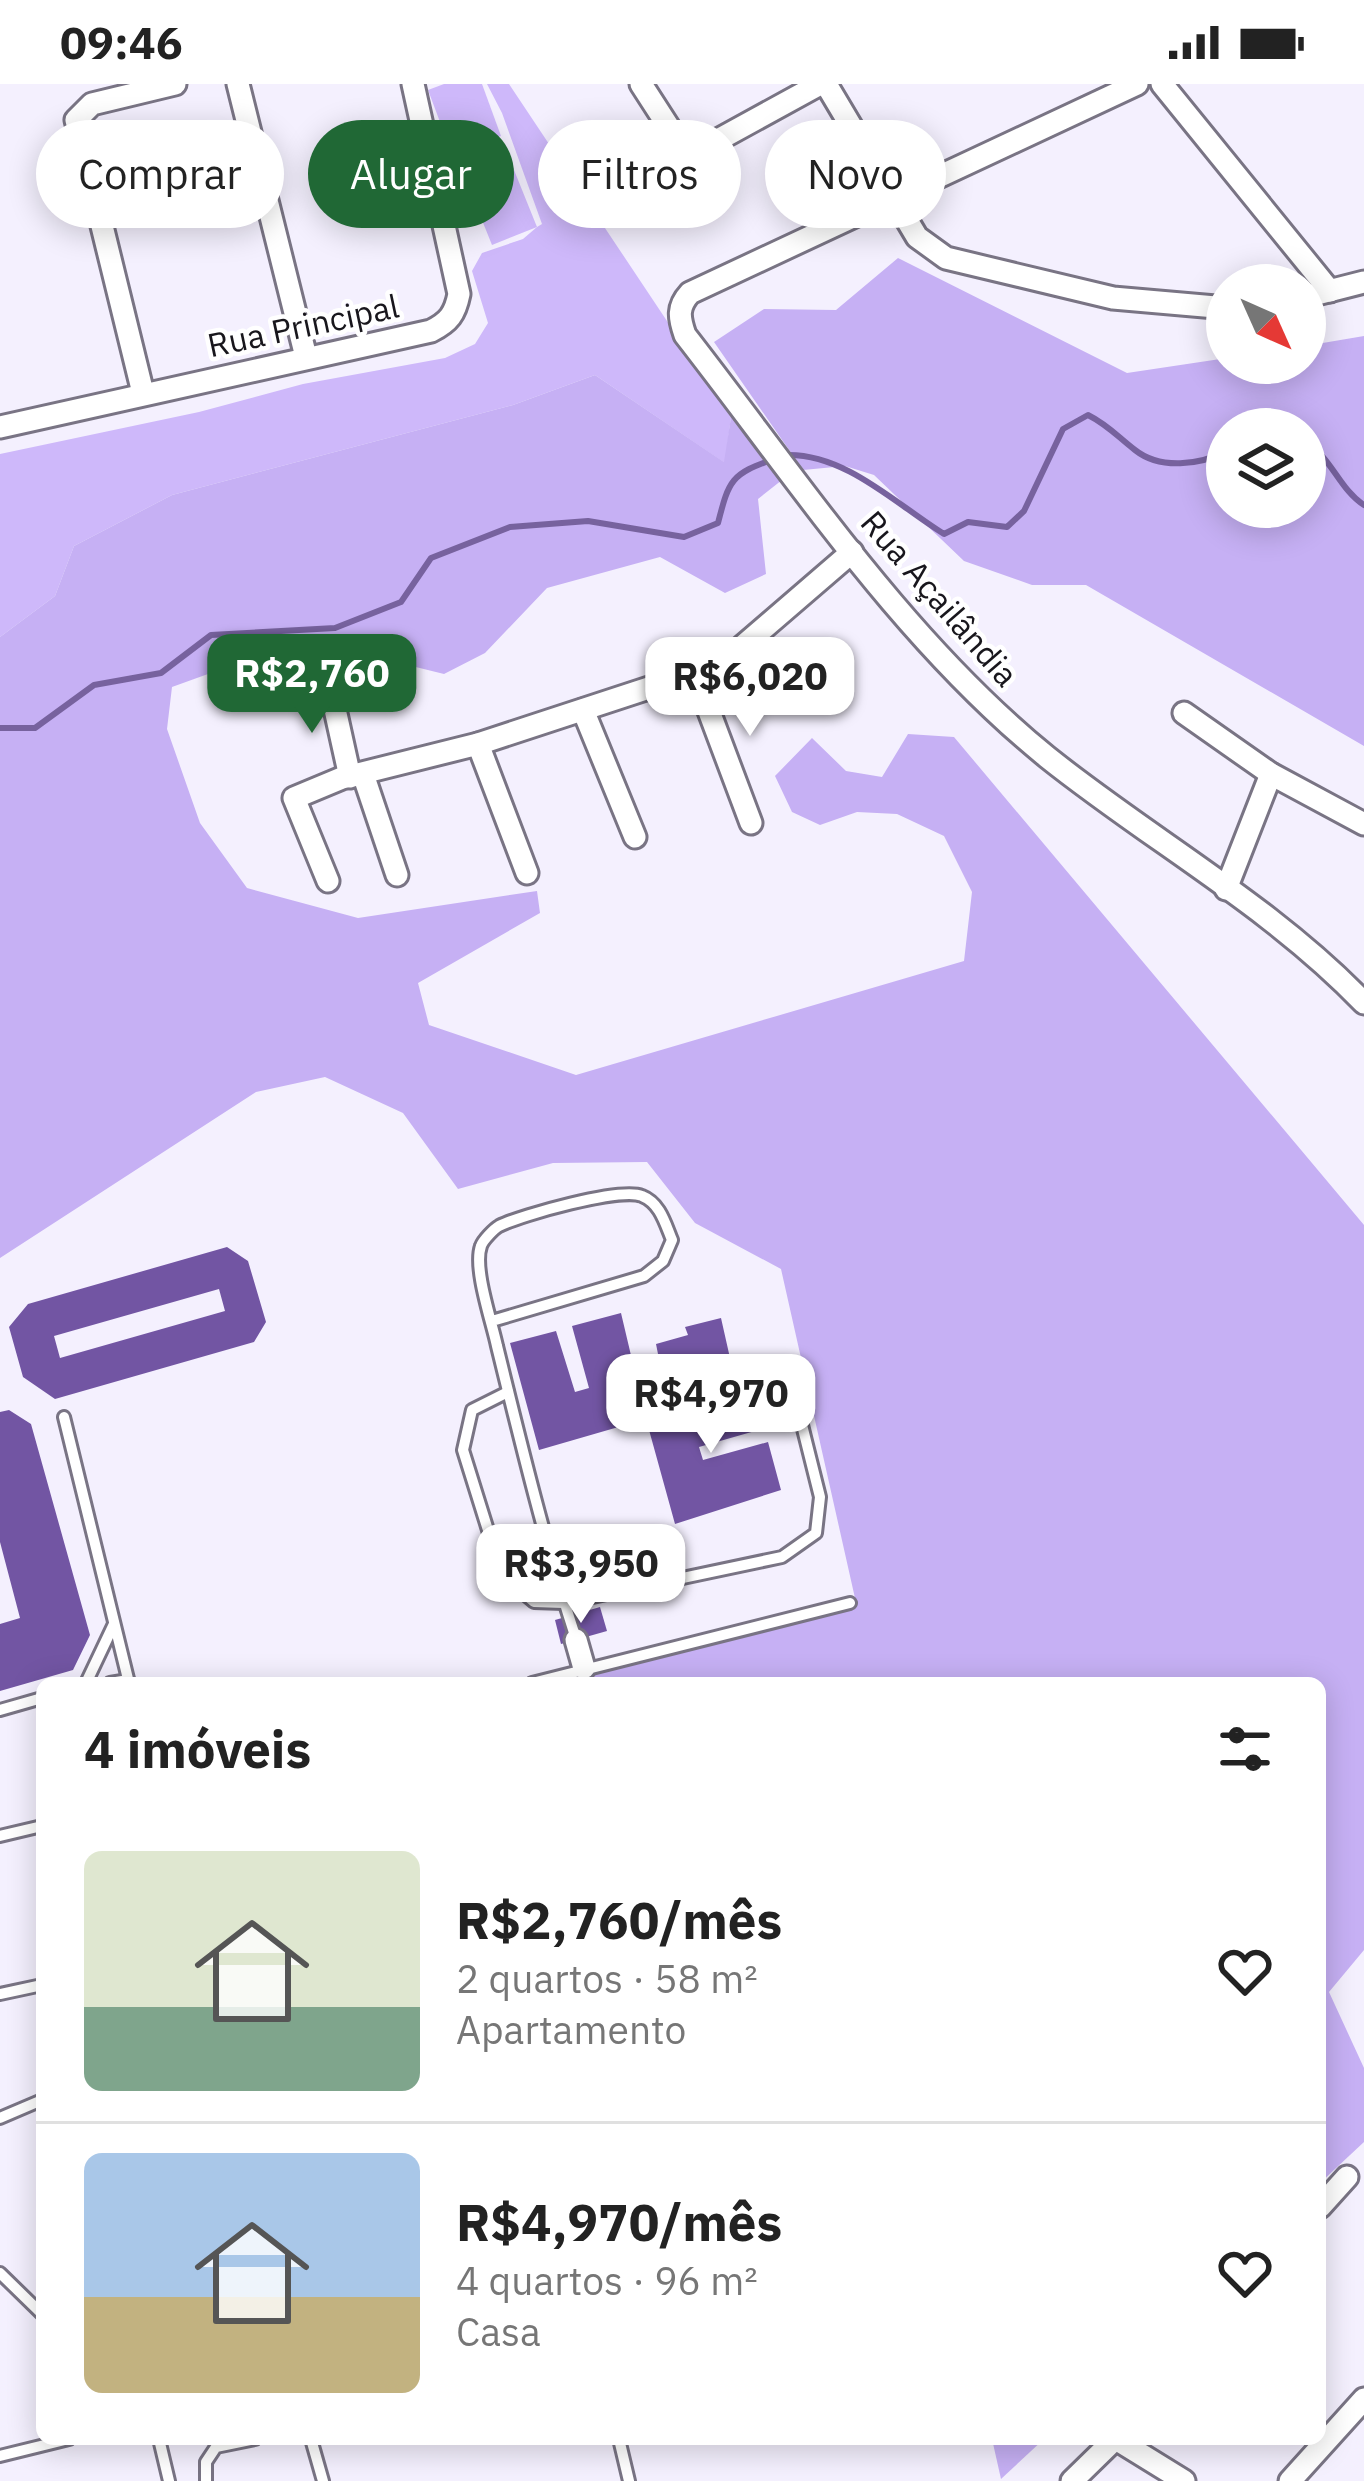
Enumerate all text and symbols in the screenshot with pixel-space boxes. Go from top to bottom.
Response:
text: 09:46 [60,13,183,71]
chip: Comprar [36,120,284,228]
chip: Alugar [308,120,514,228]
chip: Filtros [538,120,741,228]
chip: Novo [765,120,946,228]
north arrow [1206,264,1326,384]
map controls [1206,264,1326,528]
street label: Rua Principal [203,284,403,366]
button: layers [1206,408,1326,528]
street label: Rua Açailândia [852,501,1028,695]
pin: R$2,760 [201,634,423,736]
pin: R$6,020 [639,637,861,739]
text: R$2,760 [234,647,390,698]
text: R$6,020 [672,650,828,701]
pin: R$4,970 [600,1354,822,1456]
text: R$4,970 [633,1367,789,1418]
pin: R$3,950 [470,1524,692,1626]
text: R$3,950 [503,1537,659,1588]
text: 4 imóveis [84,1716,311,1782]
icon: filters [1212,1716,1278,1782]
text: R$2,760/mês [456,1887,782,1953]
icon: home [180,1899,324,2043]
icon: heart [1212,1938,1278,2004]
text: 2 quartos · 58 m² [456,1953,758,2004]
text: Apartamento [456,2004,686,2055]
text: R$4,970/mês [456,2189,782,2255]
icon: home [180,2201,324,2345]
icon: heart [1212,2240,1278,2306]
text: 4 quartos · 96 m² [456,2255,758,2306]
text: Casa [456,2306,541,2357]

